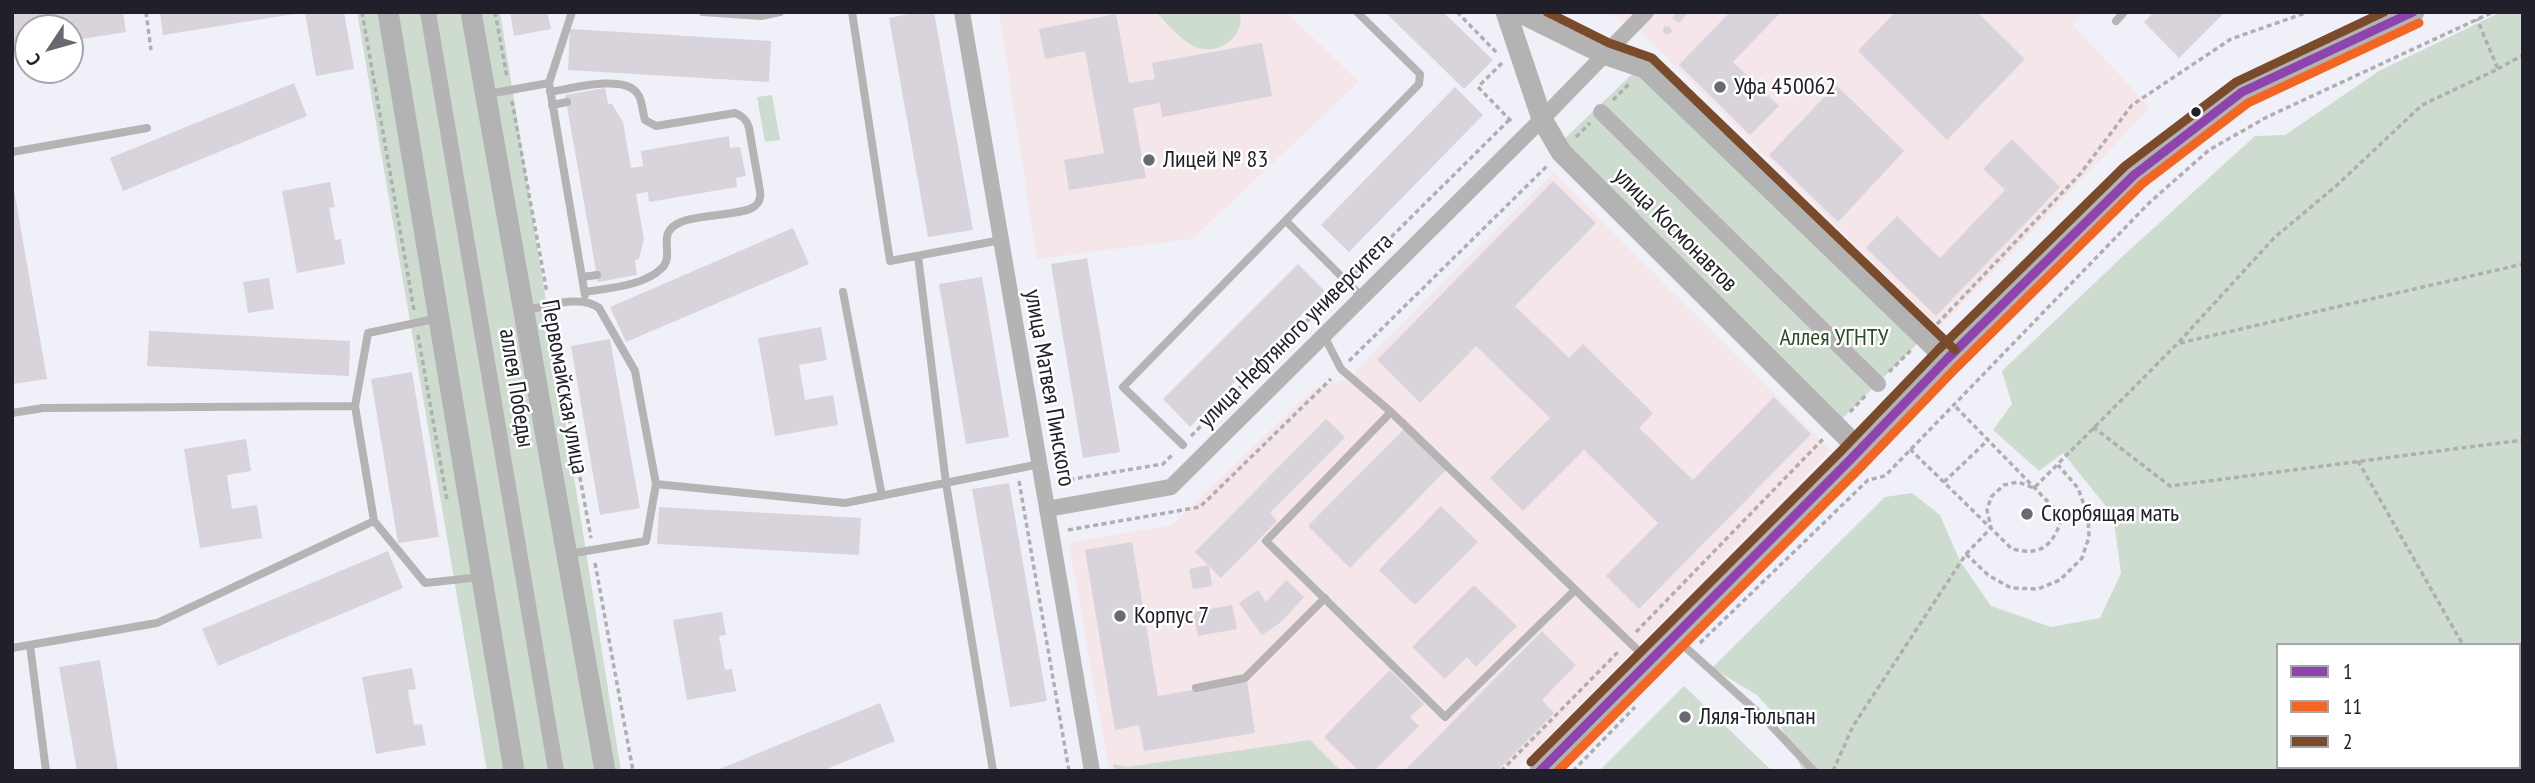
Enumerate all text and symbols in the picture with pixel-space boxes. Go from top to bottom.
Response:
north arrow [14,14,84,84]
text: С [21,50,46,71]
place label: Уфа 450062 [1734,73,1836,101]
marker: Уфа 450062 [1712,79,1728,95]
unlabelled marker [2189,105,2203,119]
place label: Лицей № 83 [1163,146,1268,174]
marker: Лицей № 83 [1141,152,1157,168]
street label: улица Космонавтов [1607,162,1743,298]
street label: улица Нефтяного университета [1193,228,1399,434]
street label: улица Матвея Пинского [1017,287,1081,489]
street label: Первомайская улица [534,297,594,477]
park label: Аллея УГНТУ [1780,324,1888,352]
street label: аллея Победы [492,327,540,449]
place label: Скорбящая мать [2041,500,2179,528]
marker: Скорбящая мать [2019,506,2035,522]
place label: Корпус 7 [1134,602,1209,630]
marker: Корпус 7 [1112,608,1128,624]
legend [2276,643,2521,769]
text: 1 [2343,658,2352,685]
text: 11 [2343,693,2362,720]
place label: Ляля-Тюльпан [1699,703,1816,731]
marker: Ляля-Тюльпан [1677,709,1693,725]
text: 2 [2343,728,2352,755]

